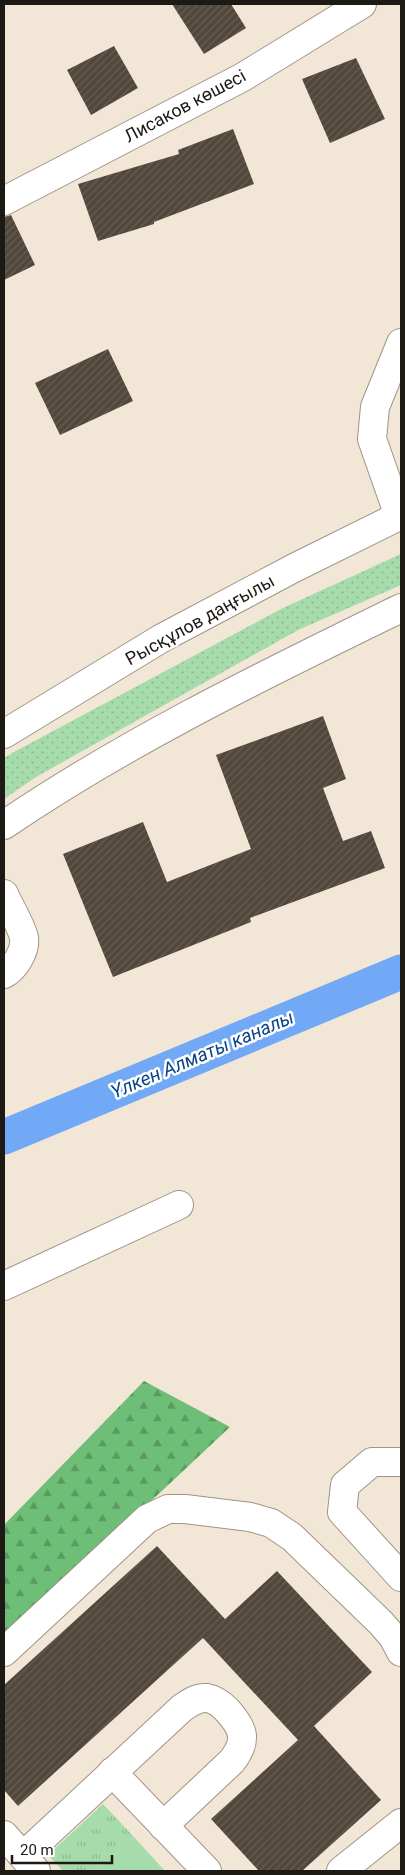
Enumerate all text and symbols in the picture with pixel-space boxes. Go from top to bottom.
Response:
street label: Лисаков көшесі [120,65,249,146]
street label: Рысқұлов даңғылы [121,570,278,669]
water label: Үлкен Алматы каналы [107,1005,297,1103]
scale bar [12,1832,112,1864]
text: 20 m [20,1841,54,1859]

